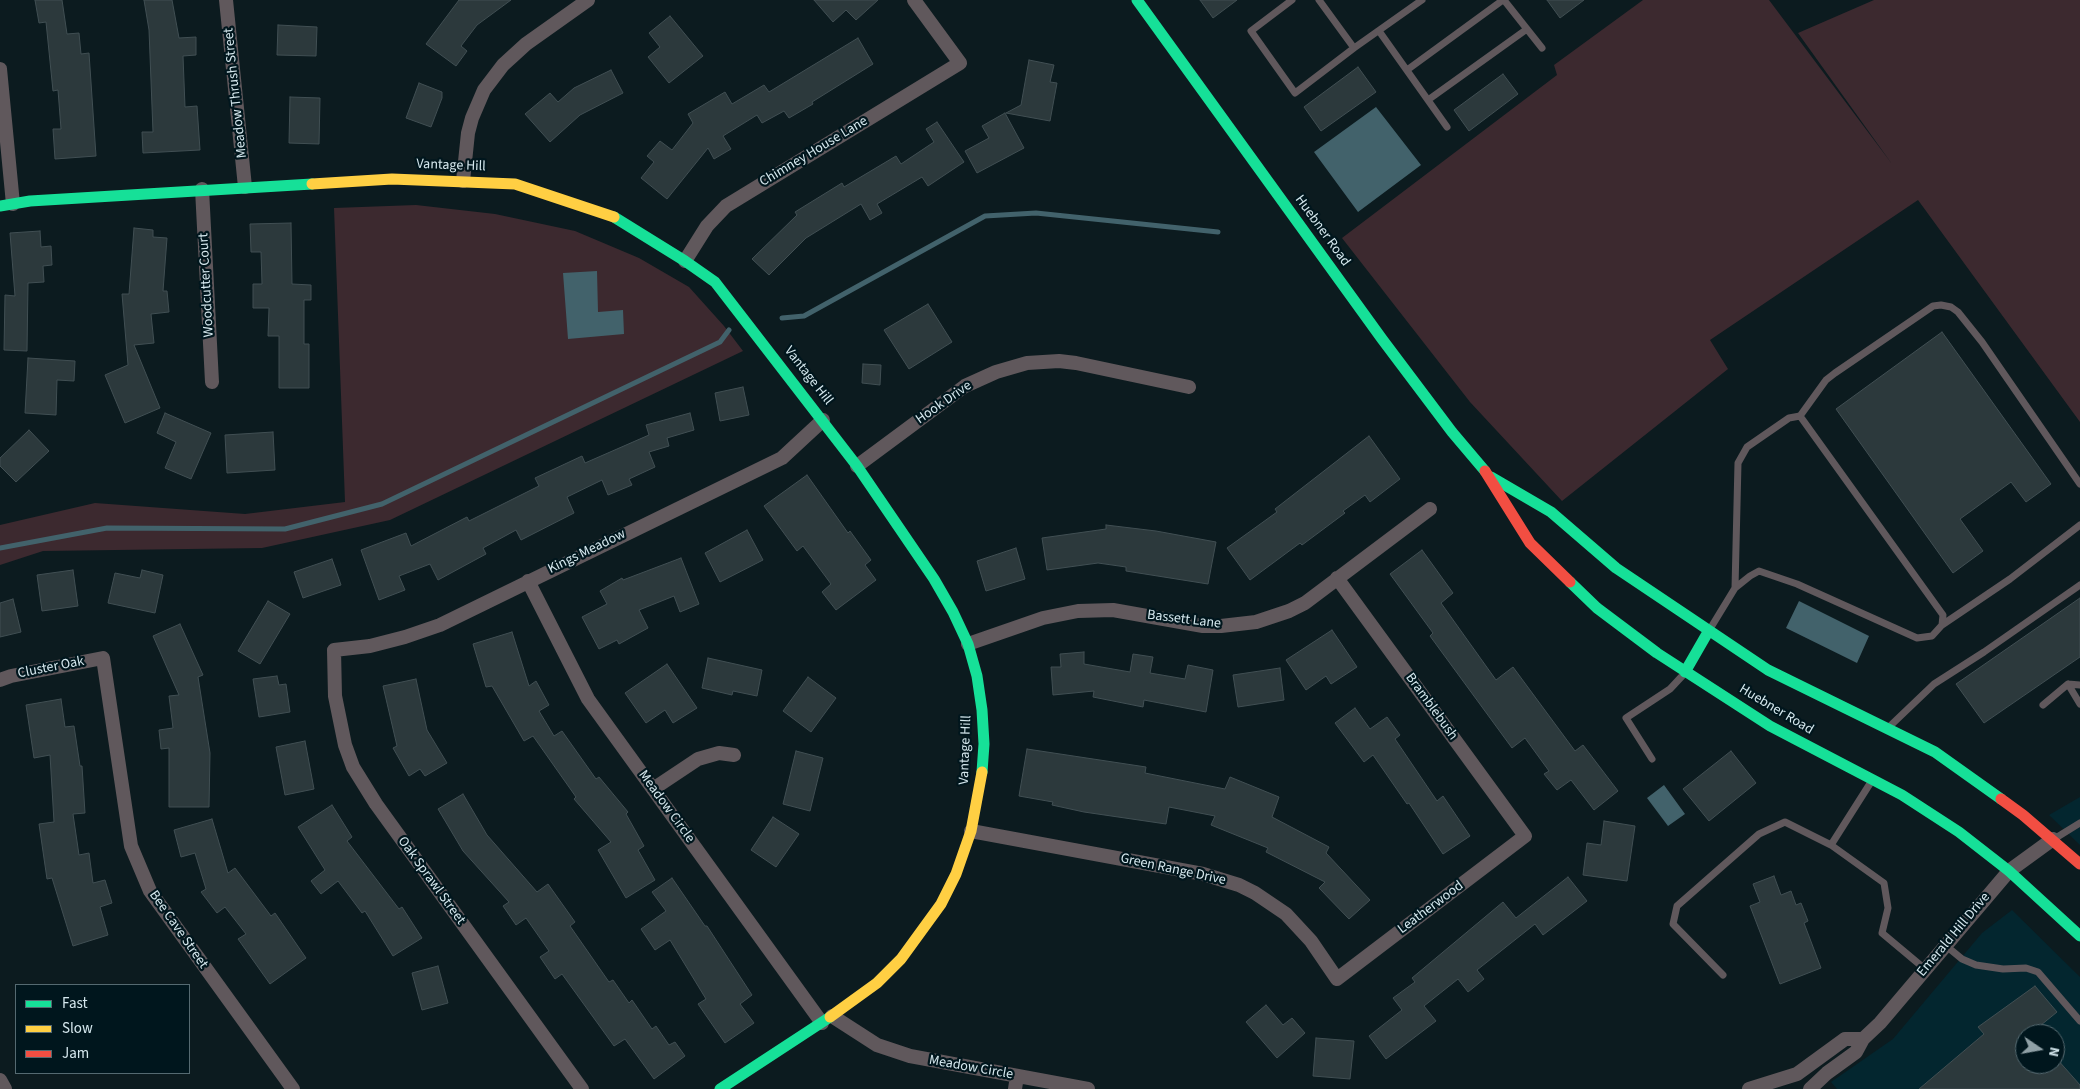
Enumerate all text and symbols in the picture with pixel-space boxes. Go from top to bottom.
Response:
street label: Meadow Thrush Street [221,27,251,159]
street label: Chimney House Lane [757,113,871,191]
street label: Vantage Hill [416,156,486,176]
street label: Huebner Road [1291,192,1353,270]
street label: Woodcutter Court [196,232,218,338]
street label: Vantage Hill [780,343,836,409]
street label: Hook Drive [913,378,975,428]
street label: Kings Meadow [545,526,629,578]
street label: Bassett Lane [1146,607,1222,633]
street label: Cluster Oak [16,653,86,683]
street label: Bramblebush [1401,670,1461,744]
street label: Huebner Road [1736,681,1816,739]
street label: Vantage Hill [956,715,976,785]
street label: Meadow Circle [634,768,698,846]
street label: Oak Sprawl Street [394,834,468,928]
street label: Green Range Drive [1119,851,1227,889]
street label: Leatherwood [1395,878,1467,938]
street label: Bee Cave Street [145,888,211,972]
street label: Emerald Hill Drive [1914,890,1994,980]
legend [15,984,190,1074]
text: Fast [62,993,88,1014]
text: Slow [62,1018,93,1039]
north arrow [2015,1024,2065,1074]
text: Jam [62,1043,89,1064]
text: N [2043,1045,2064,1059]
street label: Meadow Circle [928,1052,1014,1084]

